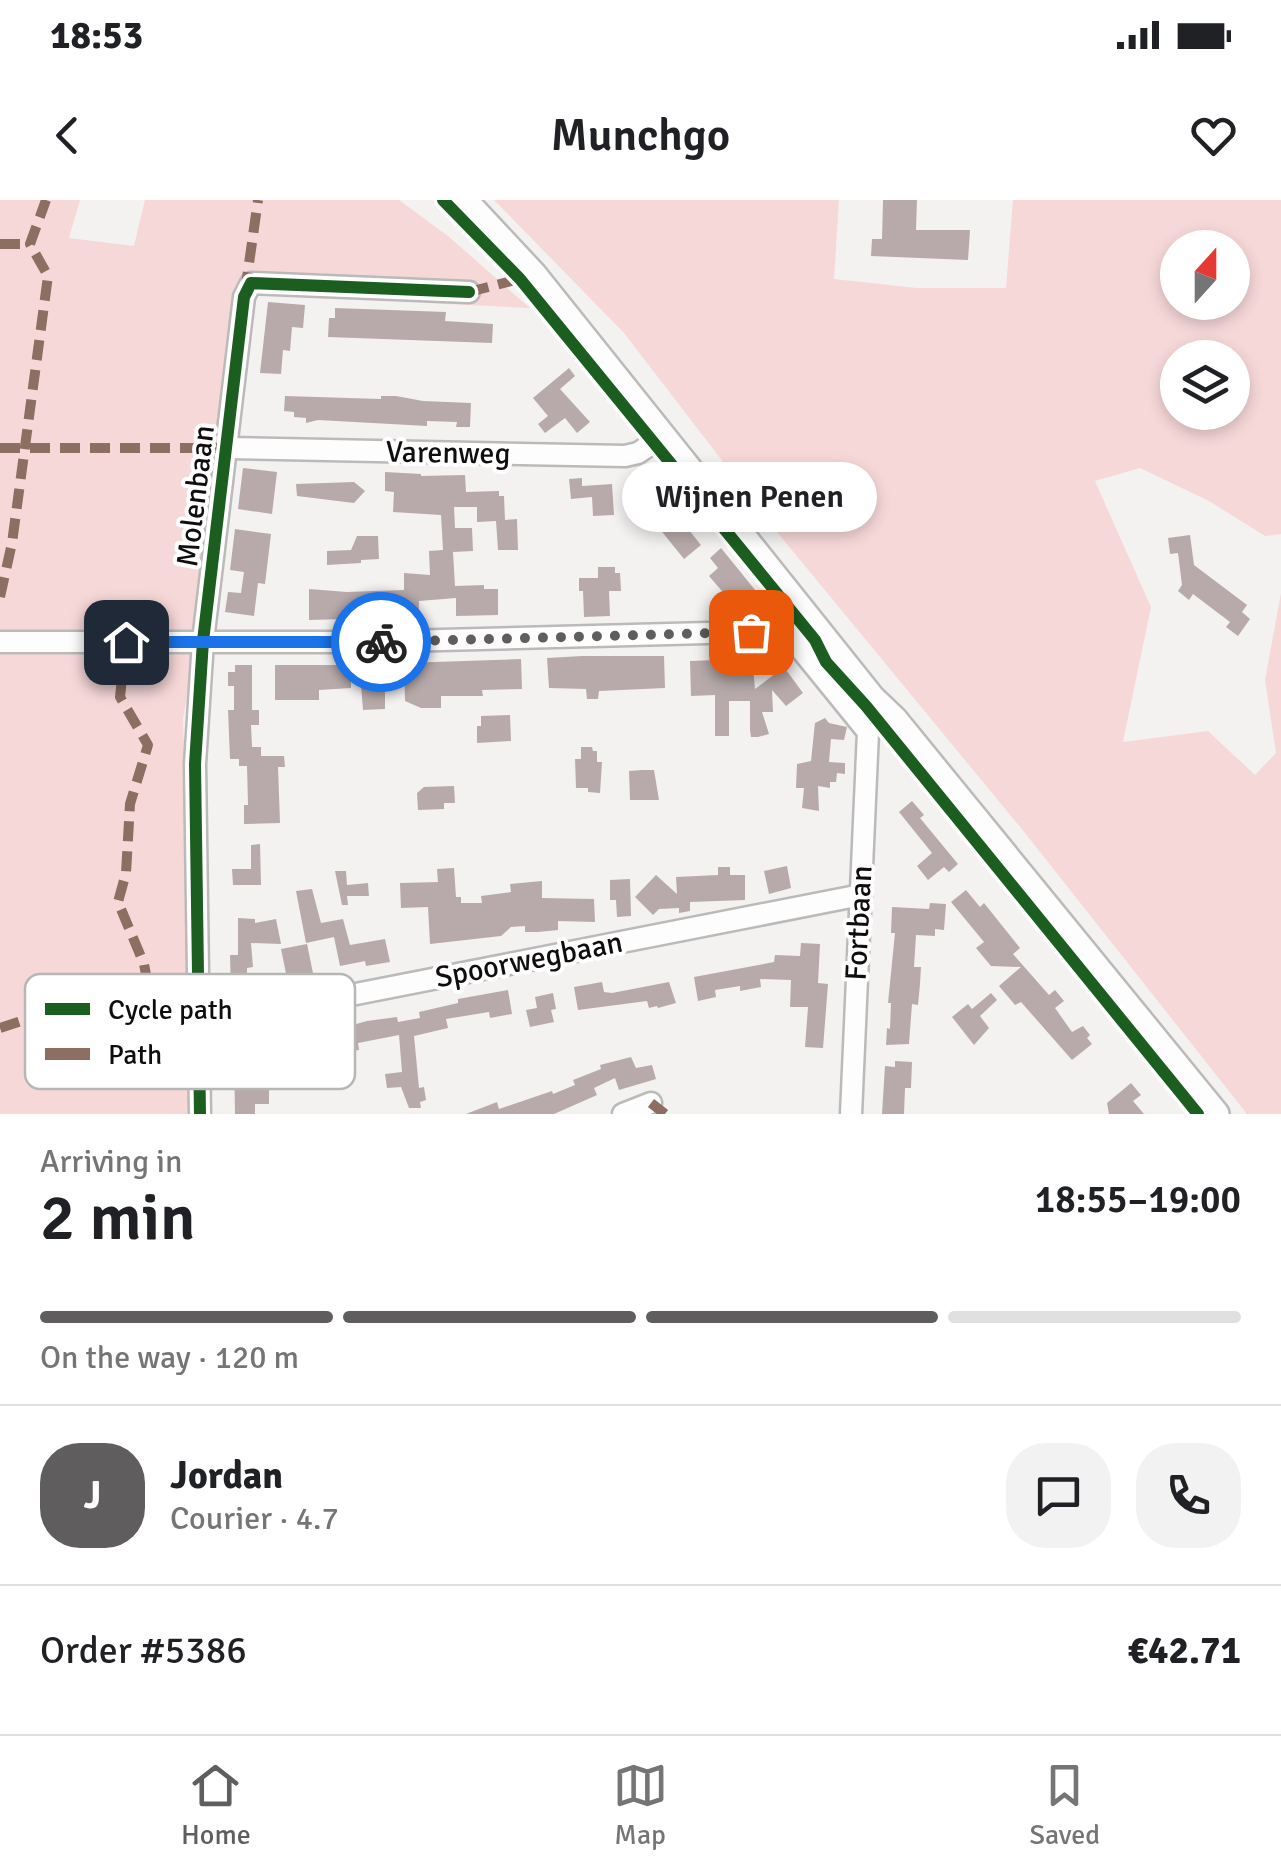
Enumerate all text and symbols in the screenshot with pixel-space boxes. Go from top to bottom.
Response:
text: 18:53 [50,12,143,59]
icon: back [40,108,95,163]
text: Munchgo [551,108,730,163]
icon: heart [1186,108,1241,163]
north arrow [1160,230,1250,320]
map controls [1160,230,1250,430]
button: layers [1160,340,1250,430]
street label: Molenbaan [169,423,223,569]
street label: Varenweg [385,433,511,473]
callout: Wijnen Penen [624,462,878,532]
text: Wijnen Penen [655,477,844,516]
pin [709,590,794,675]
courier [331,592,431,692]
pin [84,600,169,685]
icon: bag [724,605,779,660]
icon: home [99,615,154,670]
icon: bike [354,615,409,670]
street label: Fortbaan [838,865,880,981]
street label: Spoorwegbaan [432,924,626,996]
legend [25,974,355,1089]
text: Cycle path [108,993,233,1027]
text: Path [108,1038,162,1072]
text: Arriving in [40,1142,182,1181]
text: 18:55–19:00 [1035,1176,1241,1223]
text: 2 min [40,1178,196,1258]
text: On the way · 120 m [40,1338,299,1377]
button: chat [1006,1443,1111,1548]
button: phone [1136,1443,1241,1548]
text: Jordan [170,1452,283,1499]
text: J [84,1472,101,1519]
text: Courier · 4.7 [170,1499,339,1538]
text: Order #5386 [40,1627,247,1674]
text: €42.71 [1128,1627,1241,1674]
tab: Home [181,1758,251,1852]
tab: Map [613,1758,668,1852]
tab: Saved [1030,1758,1100,1852]

